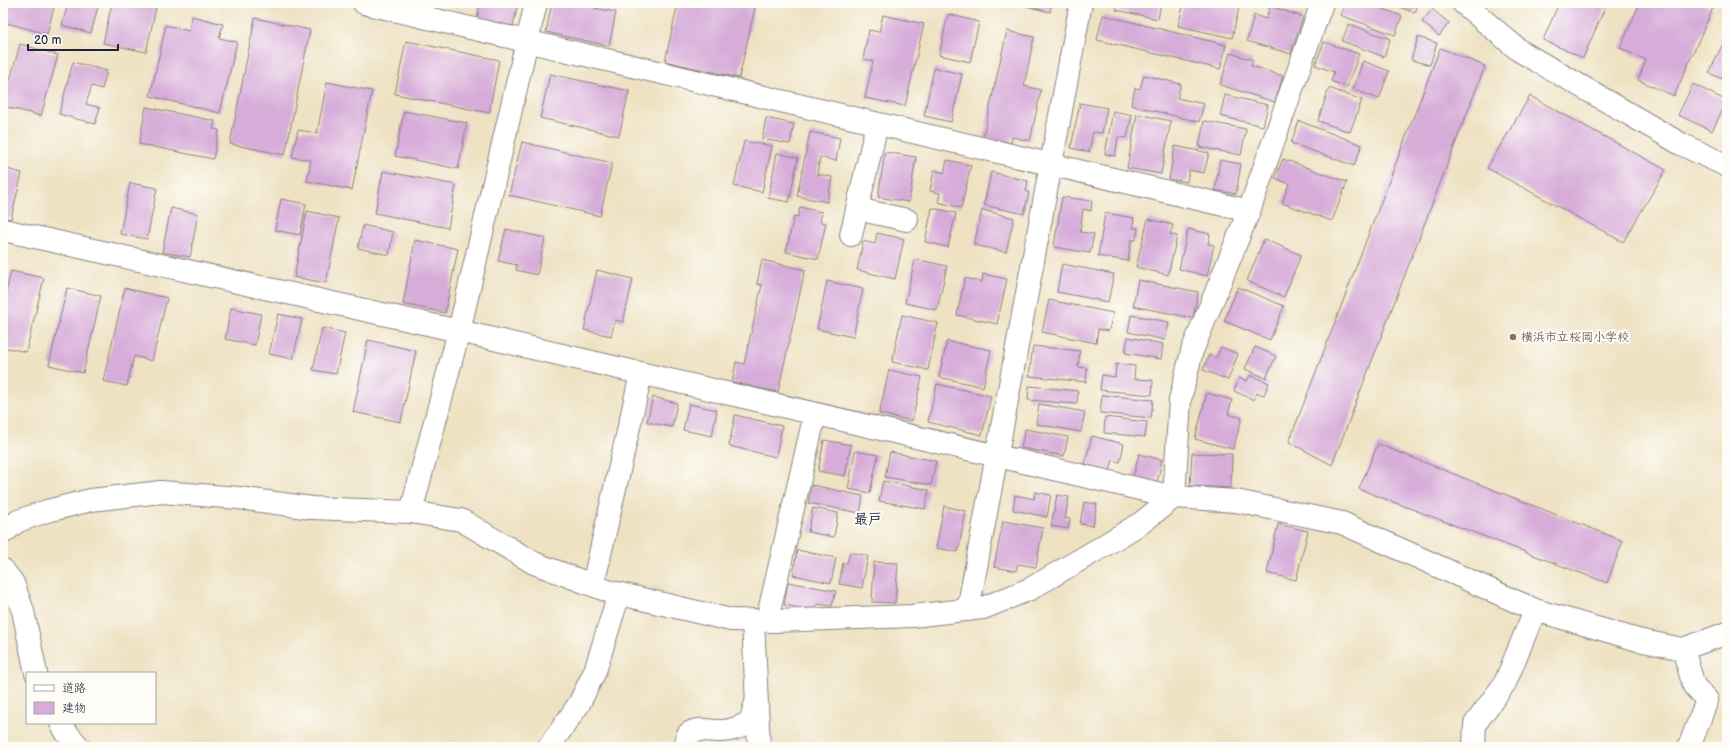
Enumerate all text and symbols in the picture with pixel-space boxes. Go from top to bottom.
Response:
scale bar [28,26,118,52]
text: 20 m [34,33,61,48]
place label: 横浜市立桜岡小学校 [1521,330,1629,345]
marker: 横浜市立桜岡小学校 [1508,332,1518,342]
district label: 最戸 [854,511,882,528]
legend [26,672,156,724]
text: 道路 [62,681,86,696]
text: 建物 [62,701,86,716]

